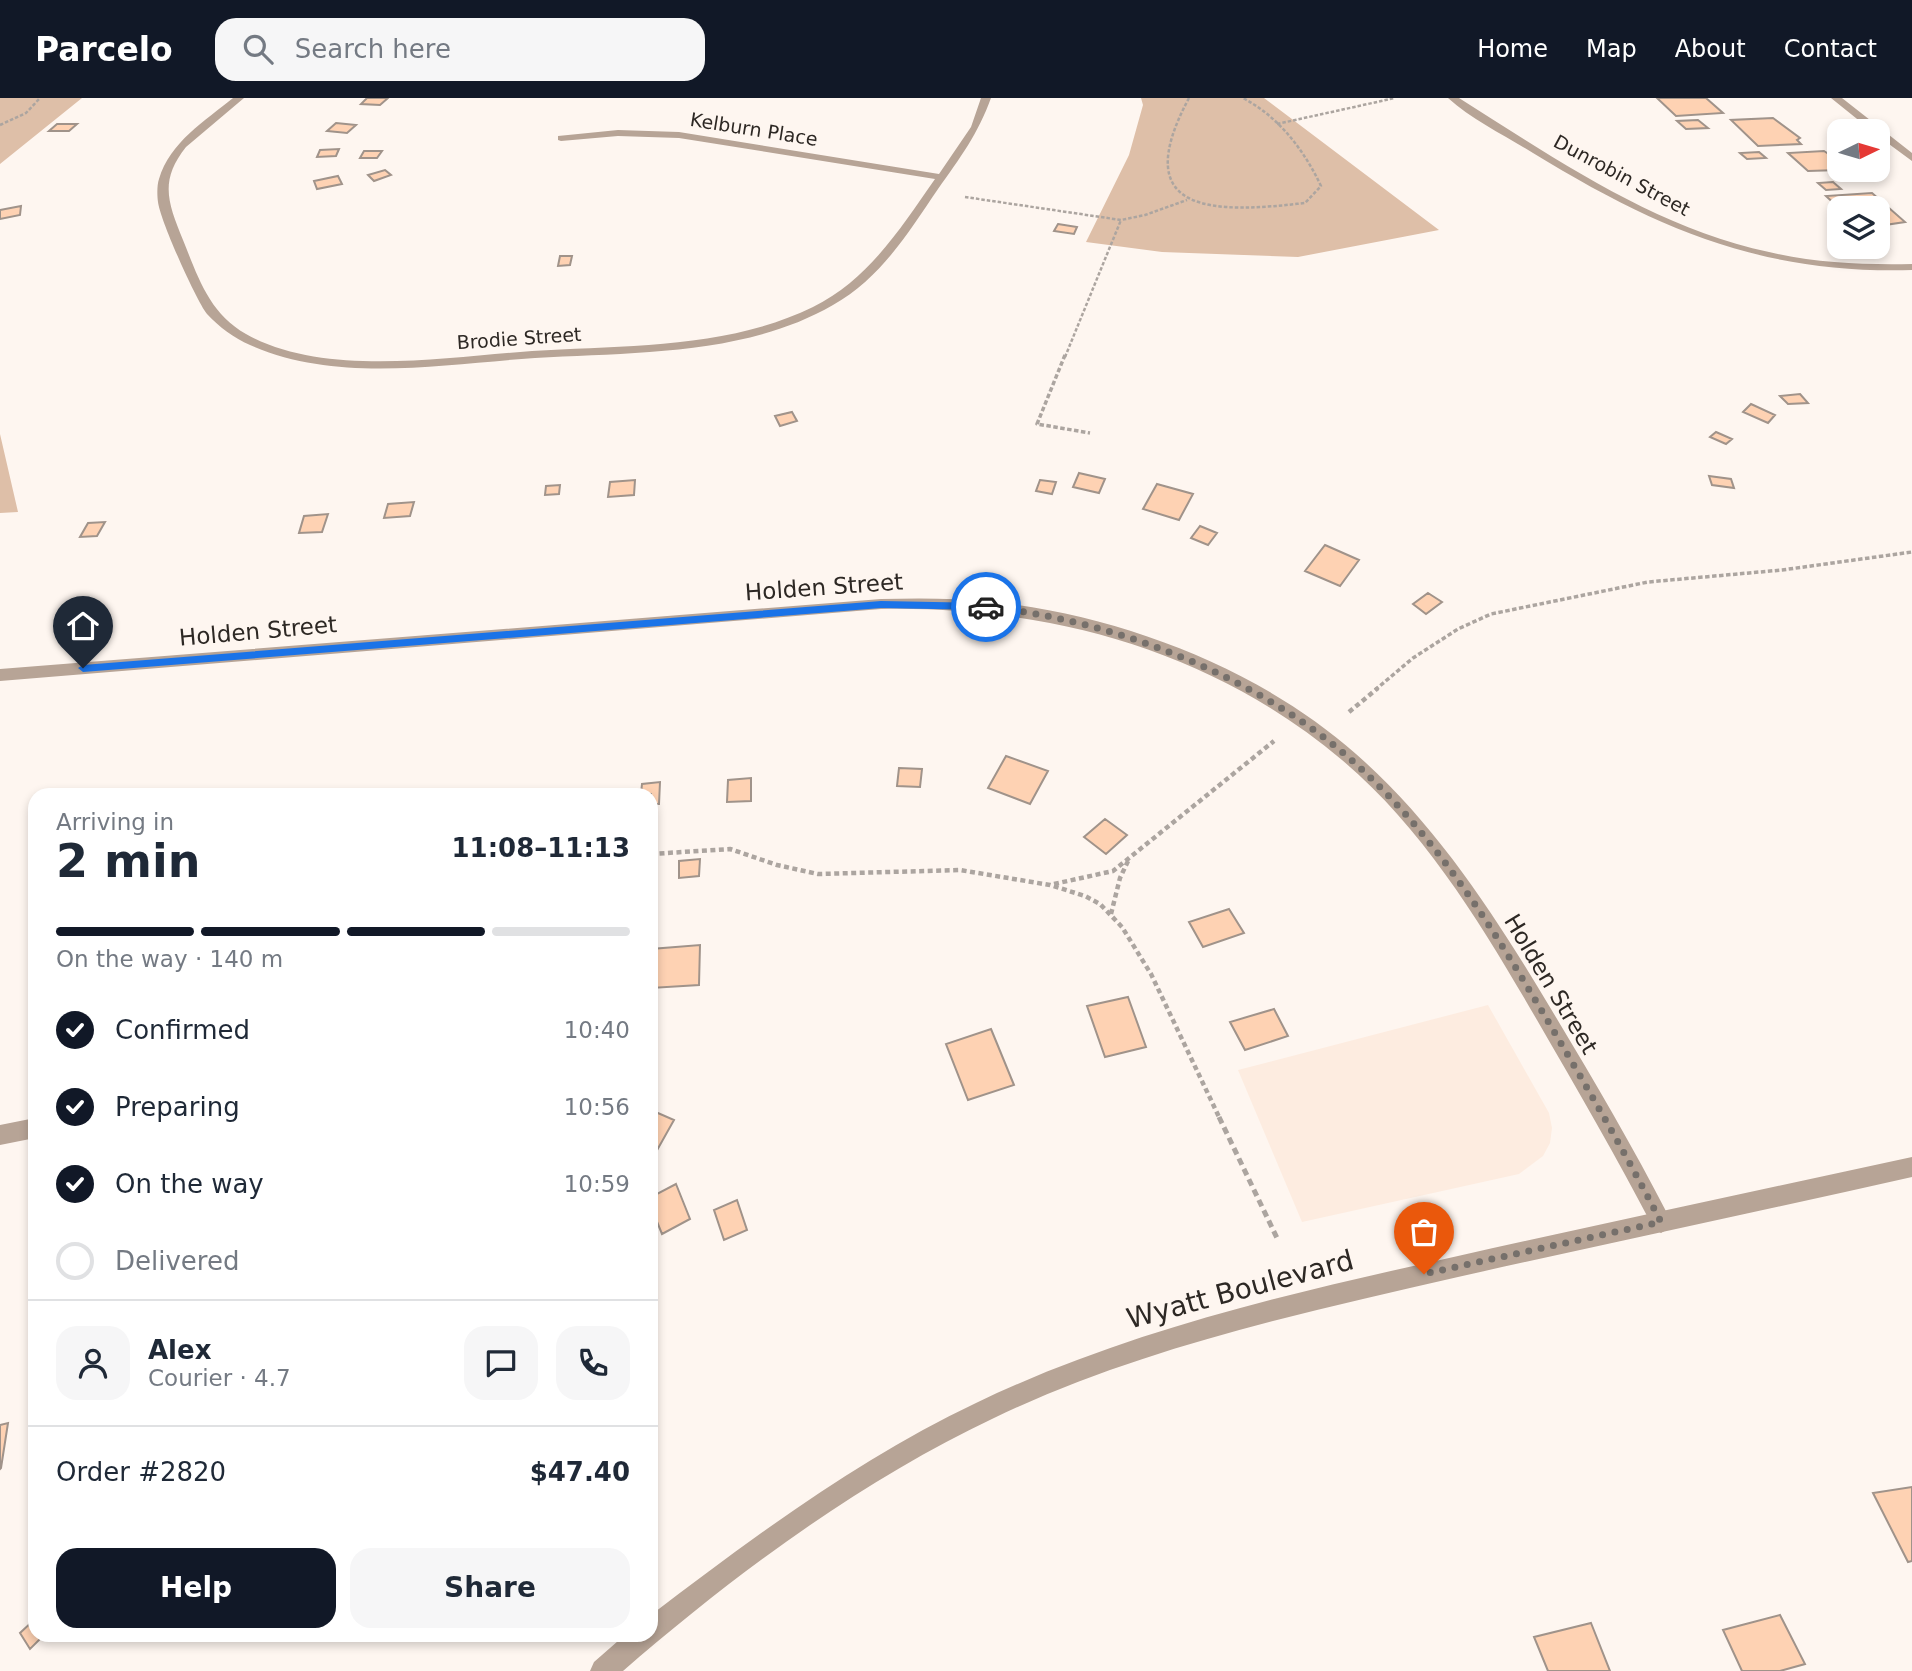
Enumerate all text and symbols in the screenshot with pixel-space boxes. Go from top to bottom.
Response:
search box [215,18,705,81]
text: Parcelo [35,30,173,69]
icon: search [239,30,277,68]
text: Search here [295,34,451,64]
text: Home [1477,35,1548,63]
text: Map [1586,35,1637,63]
text: About [1675,35,1746,63]
text: Contact [1784,35,1877,63]
street label: Kelburn Place [689,108,819,150]
north arrow [1827,119,1890,182]
map controls [1827,119,1890,259]
street label: Dunrobin Street [1550,130,1694,220]
button: layers [1827,196,1890,259]
street label: Brodie Street [456,323,582,353]
street label: Holden Street [744,569,904,605]
courier [951,572,1021,642]
icon: car [967,588,1005,626]
pin [53,596,113,668]
icon: home [64,607,102,645]
street label: Holden Street [178,611,338,651]
text: Arriving in [56,809,174,835]
text: 11:08–11:13 [451,833,630,863]
text: 2 min [56,834,200,888]
street label: Holden Street [1499,909,1603,1059]
text: On the way · 140 m [56,946,283,972]
icon: check [56,1011,94,1049]
text: Confirmed [115,1015,250,1045]
text: 10:40 [564,1017,630,1043]
icon: check [56,1088,94,1126]
text: Preparing [115,1092,240,1122]
text: 10:56 [564,1094,630,1120]
icon: check [56,1165,94,1203]
text: On the way [115,1169,264,1199]
text: 10:59 [564,1171,630,1197]
pin [1394,1202,1454,1274]
icon: bag [1405,1213,1443,1251]
street label: Wyatt Boulevard [1123,1243,1357,1336]
text: Delivered [115,1246,239,1276]
button: person [56,1326,130,1400]
button: chat [464,1326,538,1400]
button: phone [556,1326,630,1400]
text: Alex [148,1335,211,1365]
text: Courier · 4.7 [148,1365,291,1391]
text: Order #2820 [56,1457,226,1487]
text: $47.40 [530,1457,630,1487]
button: Help [56,1548,336,1628]
button: Share [350,1548,630,1628]

